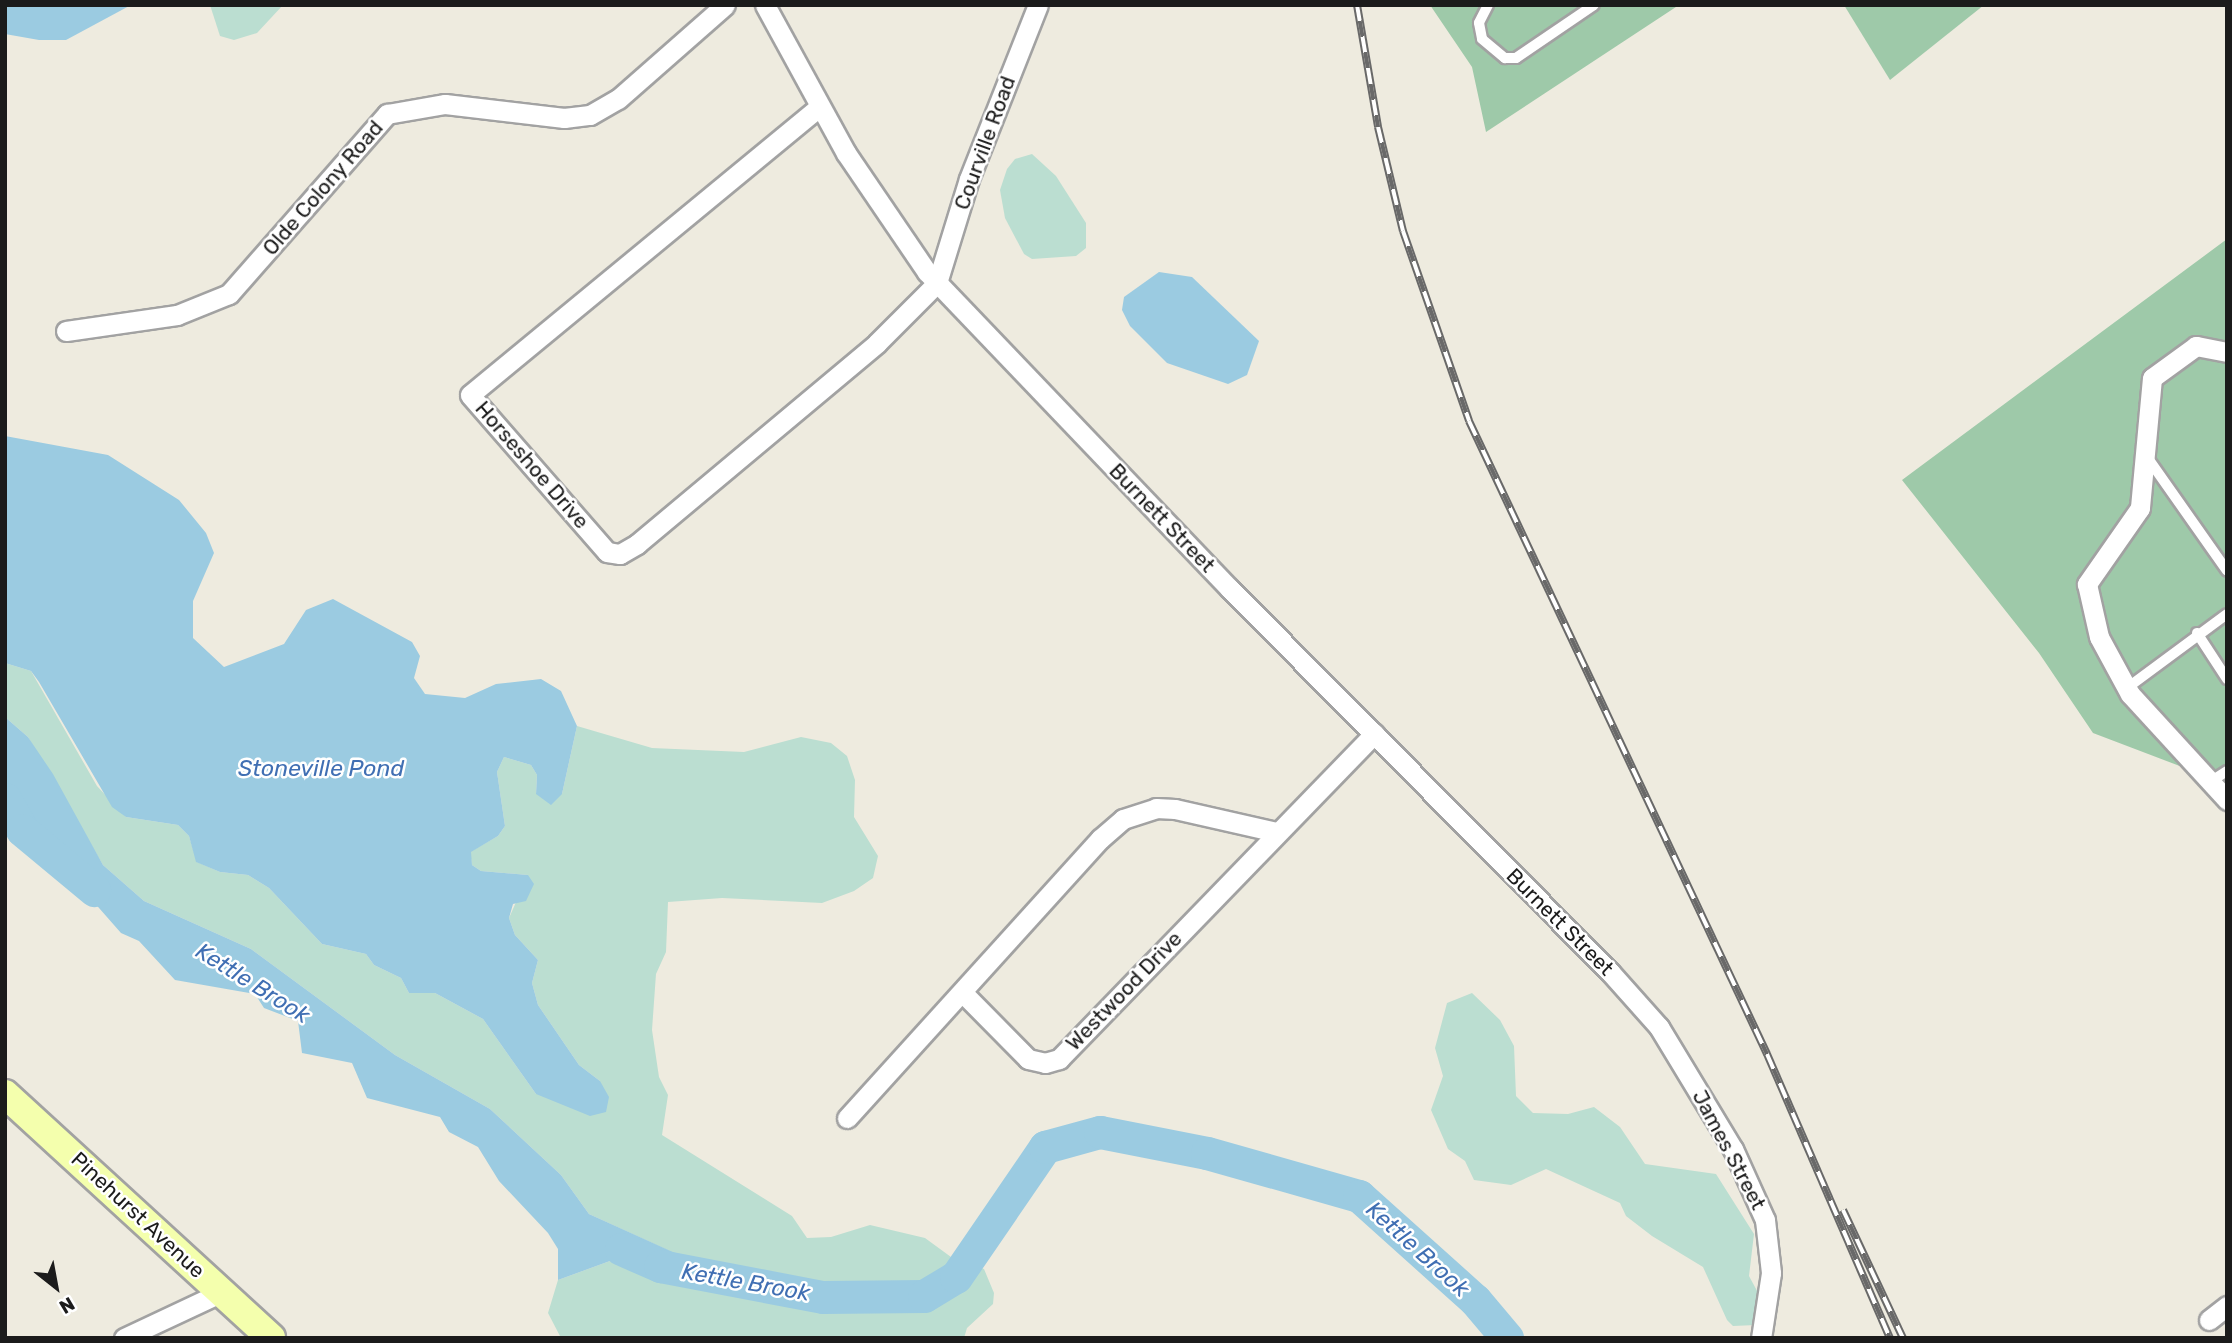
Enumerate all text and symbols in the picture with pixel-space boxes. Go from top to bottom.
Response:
street label: Courville Road [949,73,1021,213]
street label: Olde Colony Road [257,115,389,261]
street label: Horseshoe Drive [470,396,594,534]
street label: Burnett Street [1104,458,1220,578]
water label: Stoneville Pond [238,754,404,782]
street label: Burnett Street [1501,863,1619,981]
street label: Westwood Drive [1061,926,1187,1056]
water label: Kettle Brook [191,937,315,1029]
street label: James Street [1687,1086,1771,1214]
street label: Pinehurst Avenue [66,1146,210,1284]
water label: Kettle Brook [1361,1195,1475,1303]
north arrow [21,1252,91,1322]
water label: Kettle Brook [680,1257,812,1307]
text: N [55,1292,79,1319]

